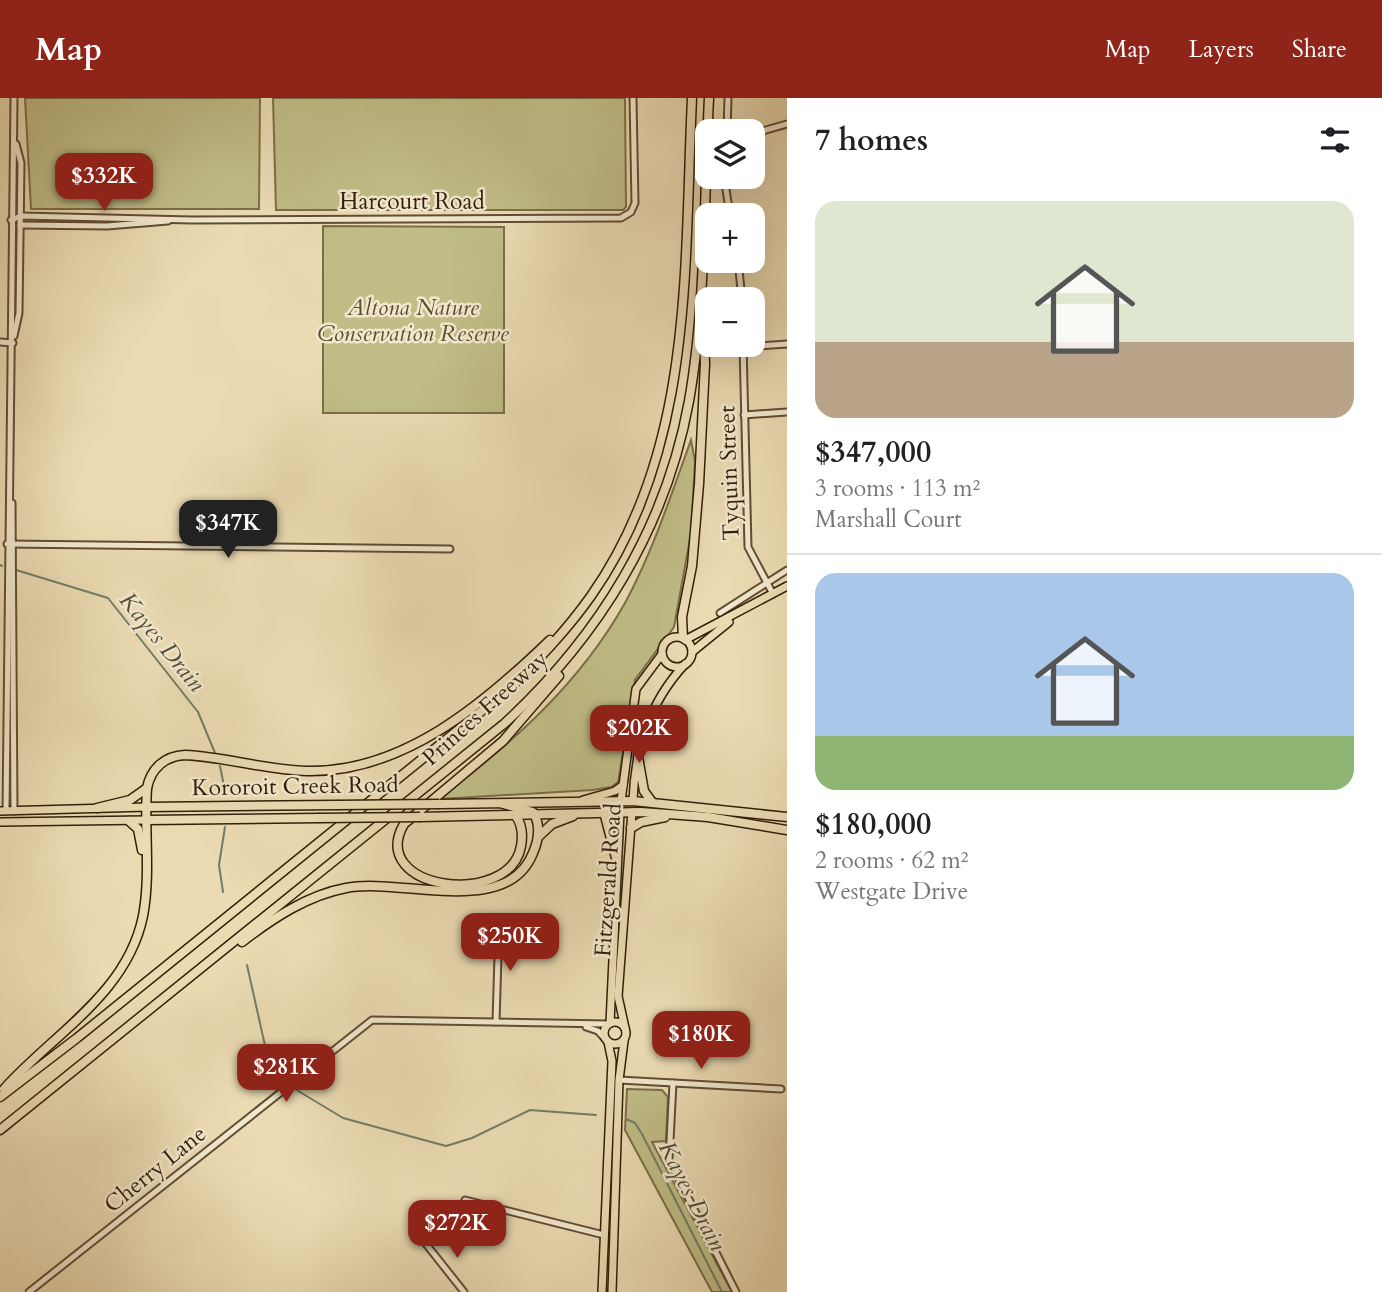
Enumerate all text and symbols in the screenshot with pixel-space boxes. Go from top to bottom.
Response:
text: Map [35,27,102,72]
text: Map [1105,33,1151,66]
text: Layers [1189,33,1254,66]
text: Share [1292,33,1347,66]
map controls [695,119,765,357]
button: layers [695,119,765,189]
text: 7 homes [815,120,928,161]
icon: filters [1316,121,1354,159]
pin: $332K [55,153,153,213]
text: $332K [71,160,137,191]
street label: Harcourt Road [339,186,485,217]
button: + [695,203,765,273]
icon: home [1022,246,1148,372]
button: − [695,287,765,357]
park label: Altona Nature Conservation Reserve [317,292,509,349]
street label: Tyquin Street [711,405,747,541]
text: $347,000 [815,432,931,473]
text: 3 rooms · 113 m² [815,473,980,504]
pin: $347K [179,500,277,560]
text: Marshall Court [815,504,961,535]
text: $347K [195,507,261,538]
water label: Kayes Drain [112,585,213,699]
icon: home [1022,618,1148,744]
street label: Princes Freeway [415,643,555,773]
pin: $202K [590,706,688,765]
text: $202K [606,712,672,743]
street label: Kororoit Creek Road [191,769,400,803]
street label: Fitzgerald Road [587,802,629,958]
text: $180,000 [815,804,931,845]
text: 2 rooms · 62 m² [815,845,968,876]
text: Westgate Drive [815,876,968,907]
pin: $250K [461,914,559,973]
text: $250K [477,920,543,951]
pin: $180K [652,1012,750,1071]
text: $180K [668,1018,734,1049]
pin: $281K [237,1044,335,1104]
text: $281K [253,1051,319,1082]
street label: Cherry Lane [97,1118,213,1220]
water label: Kayes Drain [650,1135,734,1257]
pin: $272K [408,1200,506,1260]
text: $272K [424,1207,490,1238]

